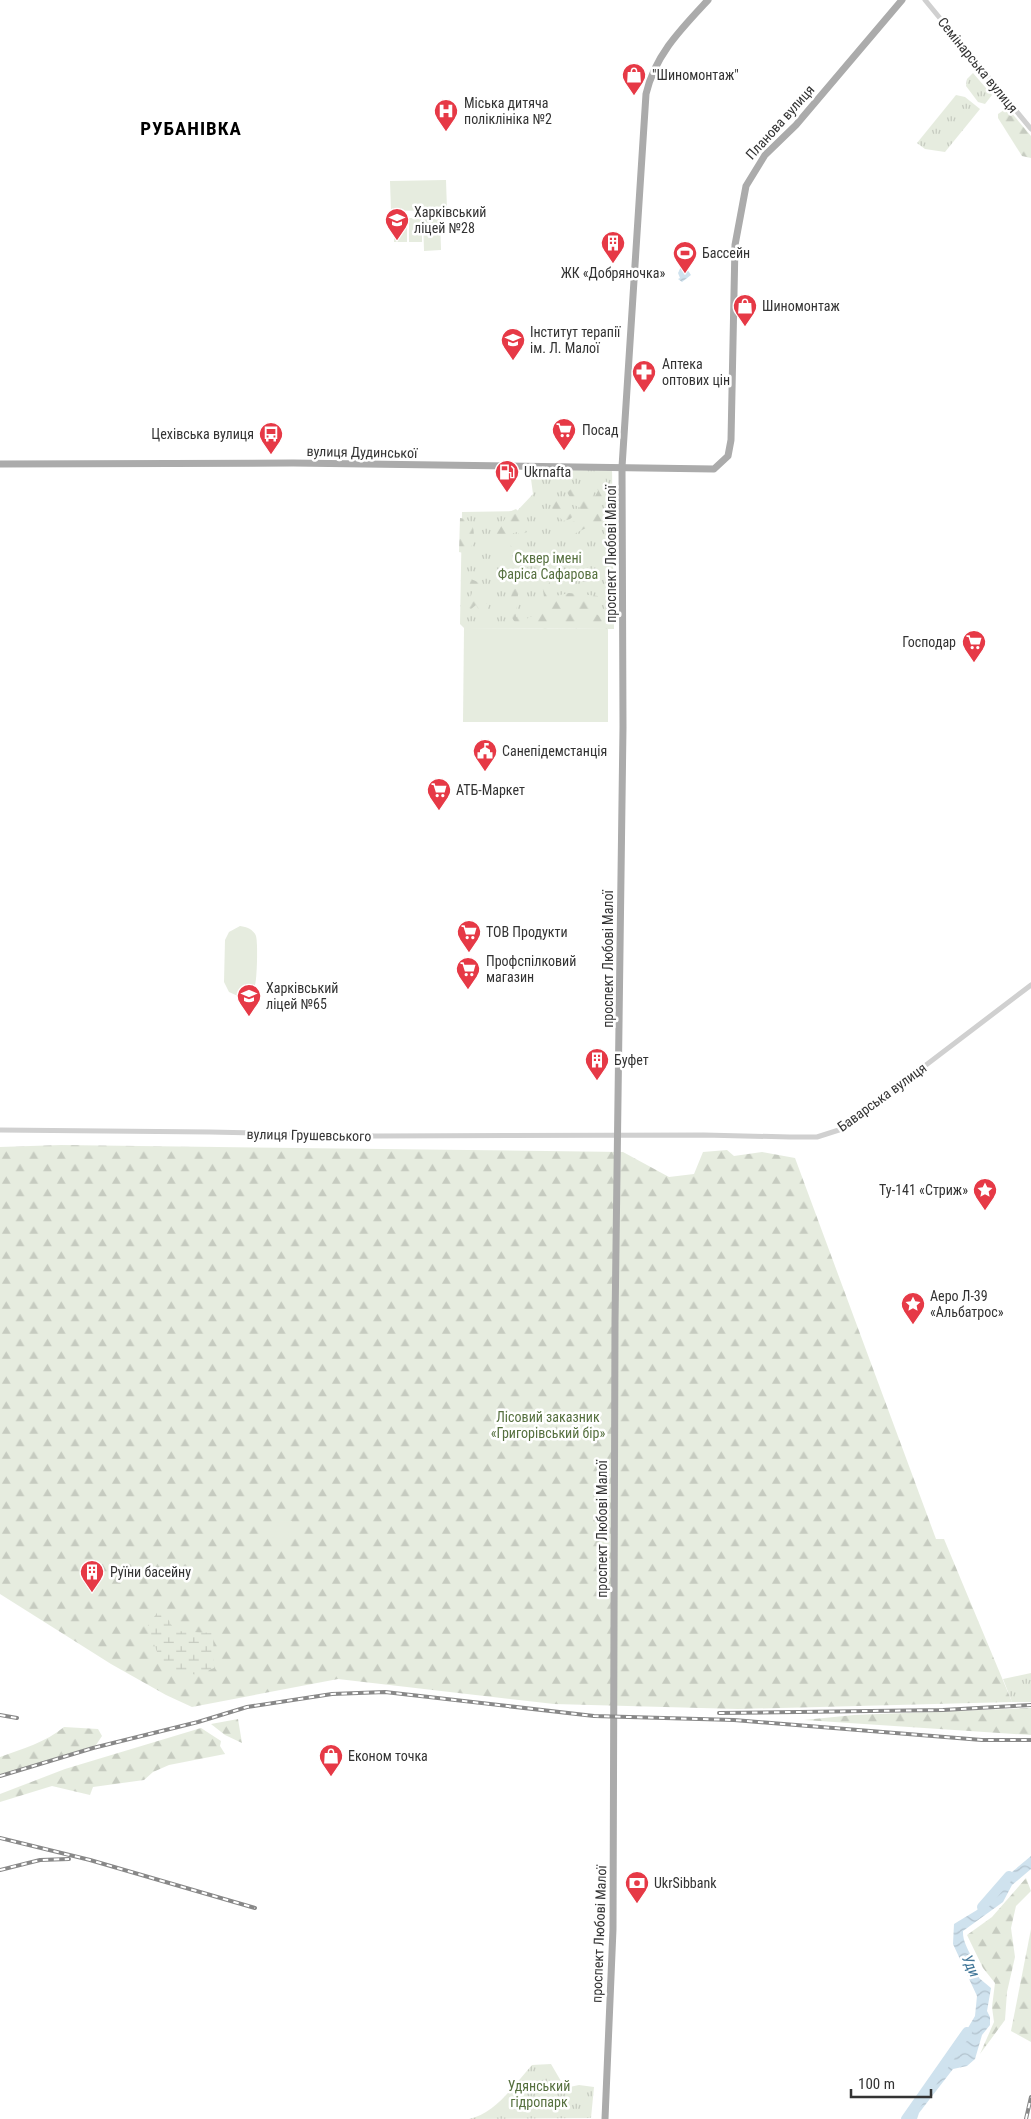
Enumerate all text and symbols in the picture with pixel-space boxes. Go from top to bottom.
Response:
street label: Семінарська вулиця [935,14,1021,116]
shop icon: "Шиномонтаж" [621,62,647,96]
place label: "Шиномонтаж" [652,67,739,83]
street label: Планова вулиця [742,81,818,163]
place label: Міська дитяча поліклініка №2 [464,95,552,127]
hospital icon: Міська дитяча поліклініка №2 [433,98,459,132]
district label: РУБАНІВКА [140,117,242,140]
place label: Харківський ліцей №28 [414,204,486,236]
school or university icon: Харківський ліцей №28 [384,207,410,241]
building icon: ЖК «Добряночка» [600,230,626,264]
sports icon: Бассейн [672,240,698,274]
place label: Бассейн [702,245,750,261]
place label: ЖК «Добряночка» [561,265,666,281]
shop icon: Шиномонтаж [732,293,758,327]
place label: Шиномонтаж [762,298,840,314]
place label: Інститут терапії ім. Л. Малої [530,324,621,356]
school or university icon: Інститут терапії ім. Л. Малої [500,327,526,361]
place label: Аптека оптових цін [662,356,730,388]
pharmacy icon: Аптека оптових цін [631,359,657,393]
supermarket icon: Посад [551,417,577,451]
bus stop icon: Цехівська вулиця [258,421,284,455]
place label: Посад [582,422,619,438]
place label: Цехівська вулиця [151,426,254,442]
street label: вулиця Дудинської [307,443,418,461]
fuel station icon: Ukrnafta [494,459,520,493]
place label: Ukrnafta [524,464,571,480]
street label: проспект Любові Малої [603,484,619,623]
park label: Сквер імені Фаріса Сафарова [498,550,598,582]
supermarket icon: Господар [961,629,987,663]
place label: Господар [902,634,956,650]
public building icon: Санепідемстанція [472,738,498,772]
place label: Санепідемстанція [502,743,607,759]
supermarket icon: АТБ-Маркет [426,777,452,811]
place label: АТБ-Маркет [456,782,525,798]
street label: проспект Любові Малої [600,889,616,1028]
supermarket icon: ТОВ Продукти [456,919,482,953]
place label: ТОВ Продукти [486,924,568,940]
place label: Профспілковий магазин [486,953,576,985]
supermarket icon: Профспілковий магазин [455,956,481,990]
place label: Харківський ліцей №65 [266,980,338,1012]
school or university icon: Харківський ліцей №65 [236,983,262,1017]
building icon: Буфет [584,1047,610,1081]
place label: Буфет [614,1052,649,1068]
street label: Баварська вулиця [834,1059,930,1135]
street label: вулиця Грушевського [247,1126,371,1144]
place icon: Ту-141 «Стриж» [972,1177,998,1211]
place label: Ту-141 «Стриж» [879,1182,968,1198]
place label: Аеро Л-39 «Альбатрос» [930,1288,1004,1320]
place icon: Аеро Л-39 «Альбатрос» [900,1291,926,1325]
park label: Лісовий заказник «Григорівський бір» [491,1409,605,1441]
street label: проспект Любові Малої [594,1459,610,1598]
building icon: Руїни басейну [79,1559,105,1593]
place label: Руїни басейну [110,1564,191,1580]
shop icon: Економ точка [318,1743,344,1777]
place label: Економ точка [348,1748,428,1764]
street label: проспект Любові Малої [589,1864,609,2003]
bank icon: UkrSibbank [624,1870,650,1904]
place label: UkrSibbank [654,1875,717,1891]
water label: Уди [958,1952,984,1980]
scale bar [851,2066,931,2098]
text: 100 m [858,2075,895,2093]
park label: Удянський гідропарк [508,2078,570,2110]

